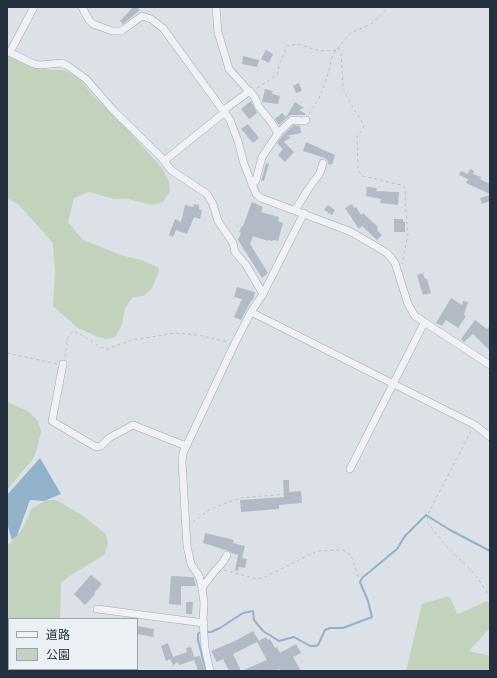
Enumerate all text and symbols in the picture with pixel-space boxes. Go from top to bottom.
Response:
legend [8,618,138,670]
text: 道路 [46,626,70,643]
text: 公園 [46,646,70,663]

